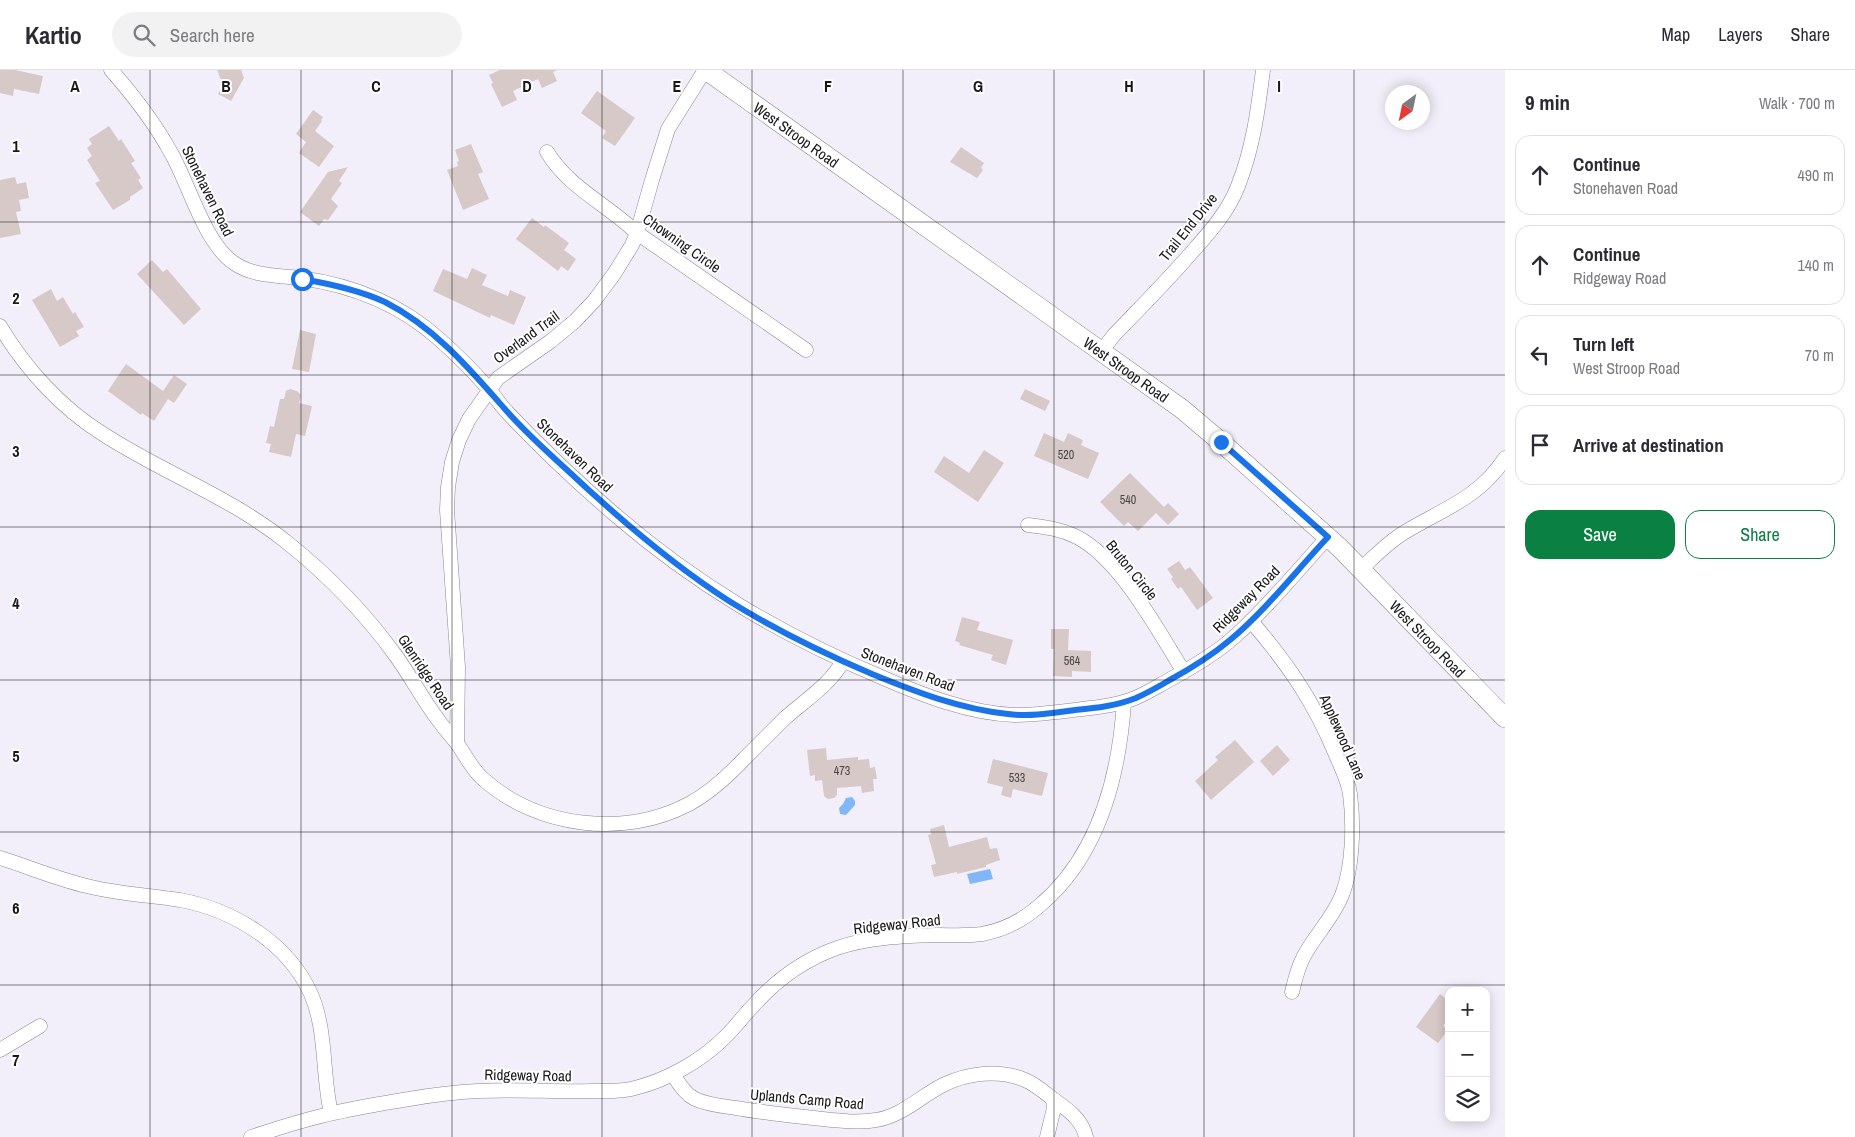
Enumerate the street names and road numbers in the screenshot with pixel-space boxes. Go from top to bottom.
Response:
street label: West Stroop Road [749,97,843,172]
street label: Stonehaven Road [177,142,239,240]
street label: Trail End Drive [1154,188,1222,266]
street label: Chowning Circle [639,208,725,278]
street label: Overland Trail [489,306,563,368]
street label: West Stroop Road [1079,332,1173,407]
street label: Stonehaven Road [532,413,618,497]
street label: Bruton Circle [1101,535,1163,605]
street label: Ridgeway Road [1208,561,1284,637]
street label: West Stroop Road [1385,595,1470,682]
street label: Glenridge Road [393,630,459,714]
street label: Stonehaven Road [858,642,958,696]
street label: Applewood Lane [1314,690,1371,783]
street label: Ridgeway Road [852,909,942,939]
street label: Ridgeway Road [484,1064,572,1086]
street label: Uplands Camp Road [749,1084,865,1114]

